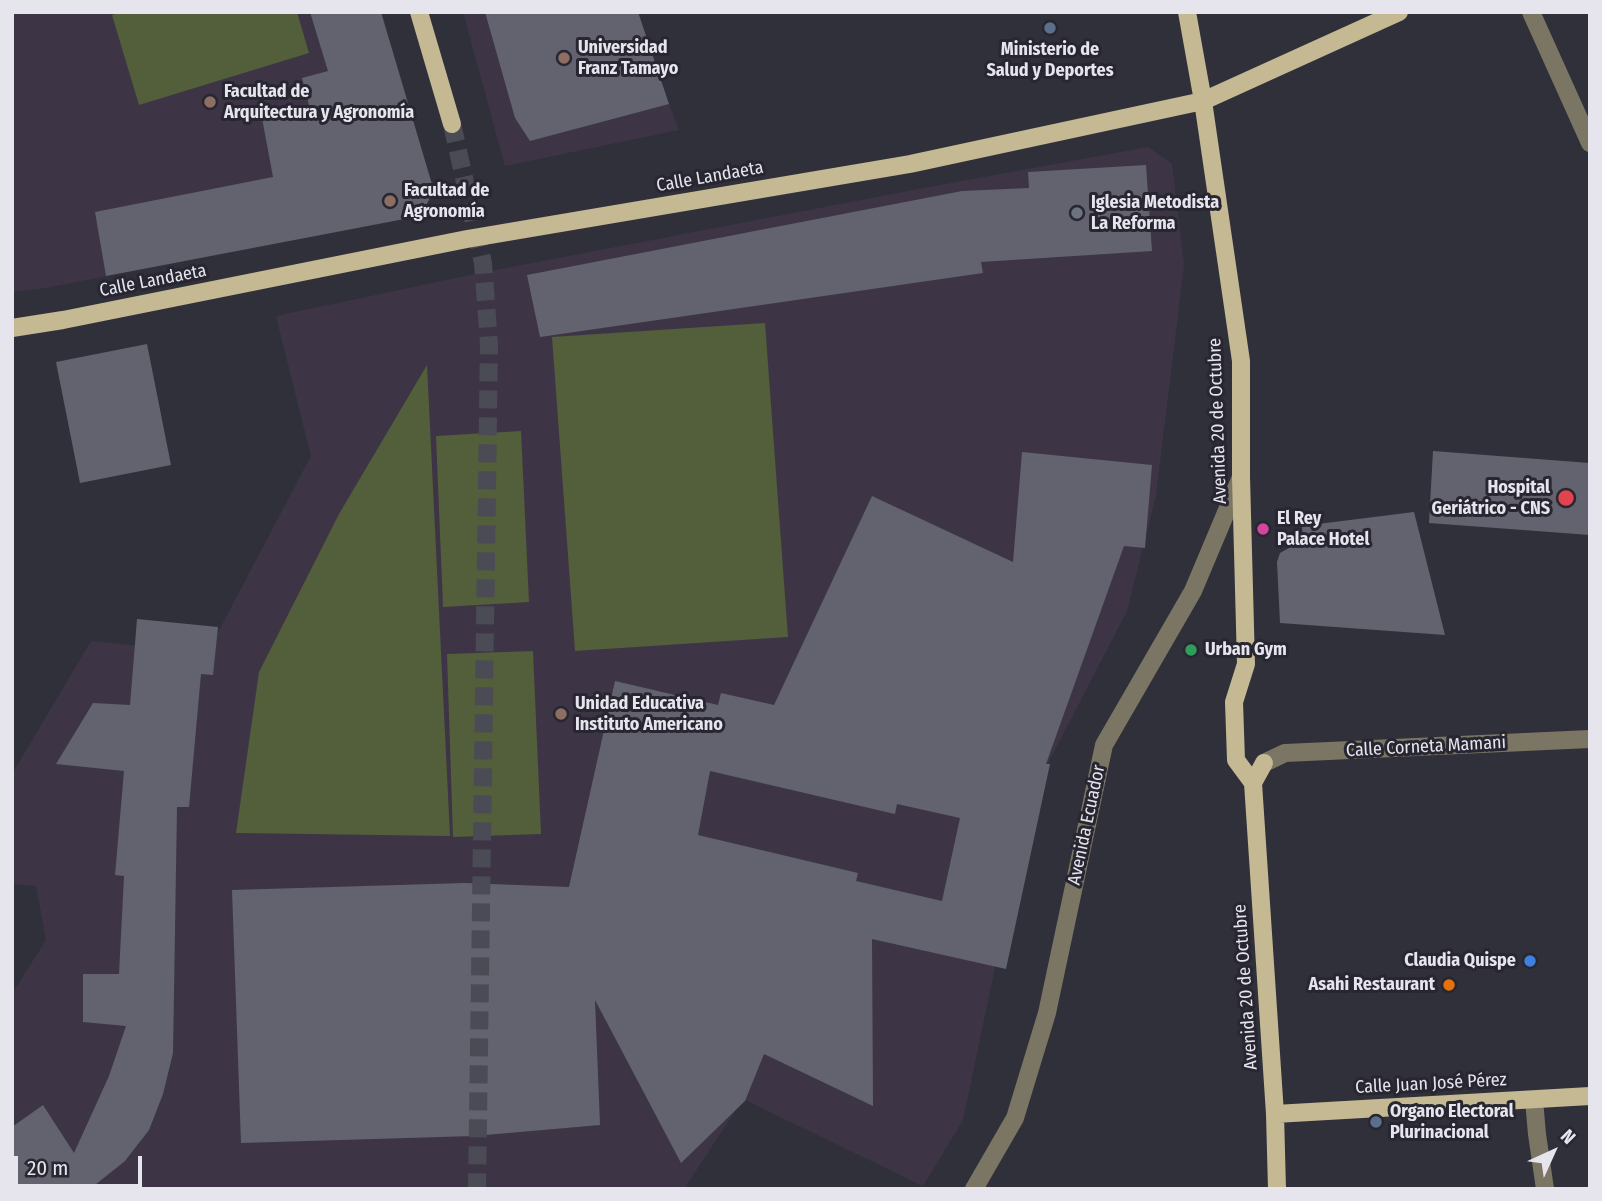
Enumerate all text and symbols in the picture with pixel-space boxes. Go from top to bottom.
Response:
marker: Ministerio de Salud y Deportes [1042,20,1058,36]
place label: Universidad Franz Tamayo [578,37,678,80]
place label: Ministerio de Salud y Deportes [986,39,1114,82]
marker: Universidad Franz Tamayo [556,50,572,66]
place label: Facultad de Arquitectura y Agronomía [224,81,414,124]
marker: Facultad de Arquitectura y Agronomía [202,94,218,110]
street label: Calle Landaeta [655,157,765,197]
place label: Facultad de Agronomía [404,180,489,222]
place label: Iglesia Metodista La Reforma [1091,192,1219,234]
marker: Facultad de Agronomía [382,193,398,209]
marker: Iglesia Metodista La Reforma [1069,205,1085,221]
street label: Calle Landaeta [98,260,208,302]
street label: Avenida 20 de Octubre [1204,338,1232,504]
place label: Hospital Geriátrico - CNS [1432,477,1550,520]
marker: Hospital Geriátrico - CNS [1556,488,1576,508]
place label: El Rey Palace Hotel [1277,508,1369,550]
marker: El Rey Palace Hotel [1255,521,1271,537]
place label: Urban Gym [1205,639,1287,661]
marker: Urban Gym [1183,642,1199,658]
place label: Unidad Educativa Instituto Americano [575,693,723,736]
marker: Unidad Educativa Instituto Americano [553,706,569,722]
street label: Calle Corneta Mamani [1345,732,1507,762]
street label: Avenida Ecuador [1064,763,1110,887]
street label: Avenida 20 de Octubre [1229,904,1263,1070]
place label: Claudia Quispe [1404,950,1516,972]
marker: Claudia Quispe [1522,953,1538,969]
place label: Asahi Restaurant [1309,974,1435,996]
marker: Asahi Restaurant [1441,977,1457,993]
street label: Calle Juan José Pérez [1355,1069,1507,1099]
place label: Organo Electoral Plurinacional [1390,1101,1514,1144]
marker: Organo Electoral Plurinacional [1368,1114,1384,1130]
north arrow [1518,1117,1588,1187]
text: N [1556,1125,1580,1149]
scale bar [18,1142,145,1186]
text: 20 m [27,1155,68,1181]

